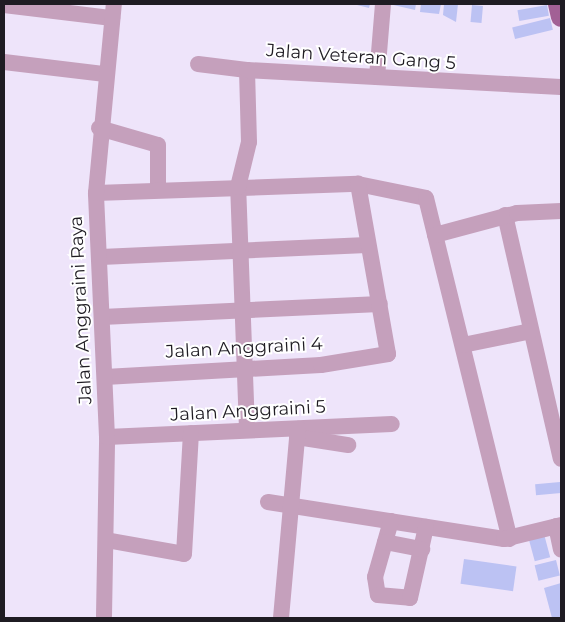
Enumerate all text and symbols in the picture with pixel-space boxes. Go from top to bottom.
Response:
street label: Jalan Veteran Gang 5 [265,40,457,74]
street label: Jalan Anggraini Raya [65,215,97,405]
street label: Jalan Anggraini 4 [165,333,323,363]
street label: Jalan Anggraini 5 [170,396,326,426]

